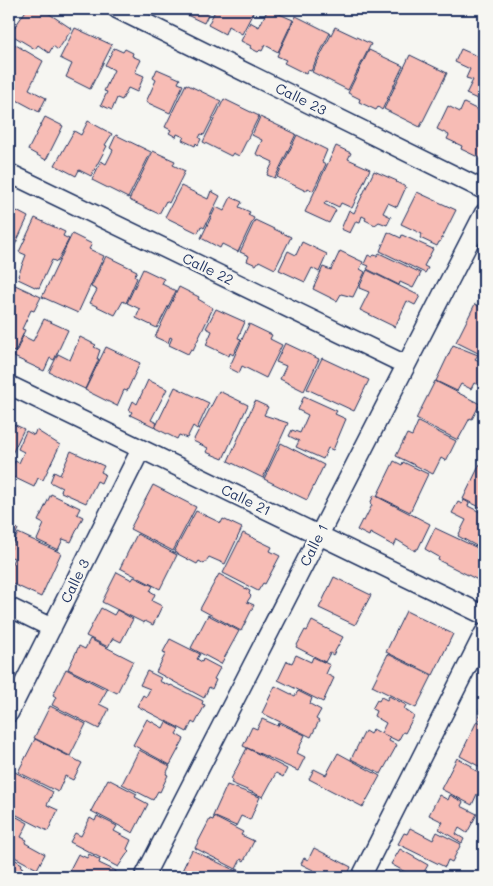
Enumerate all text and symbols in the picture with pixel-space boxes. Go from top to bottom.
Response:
street label: Calle 23 [272,78,330,119]
street label: Calle 22 [180,248,237,289]
street label: Calle 21 [218,479,274,520]
street label: Calle 1 [295,520,332,569]
street label: Calle 3 [56,555,93,606]

